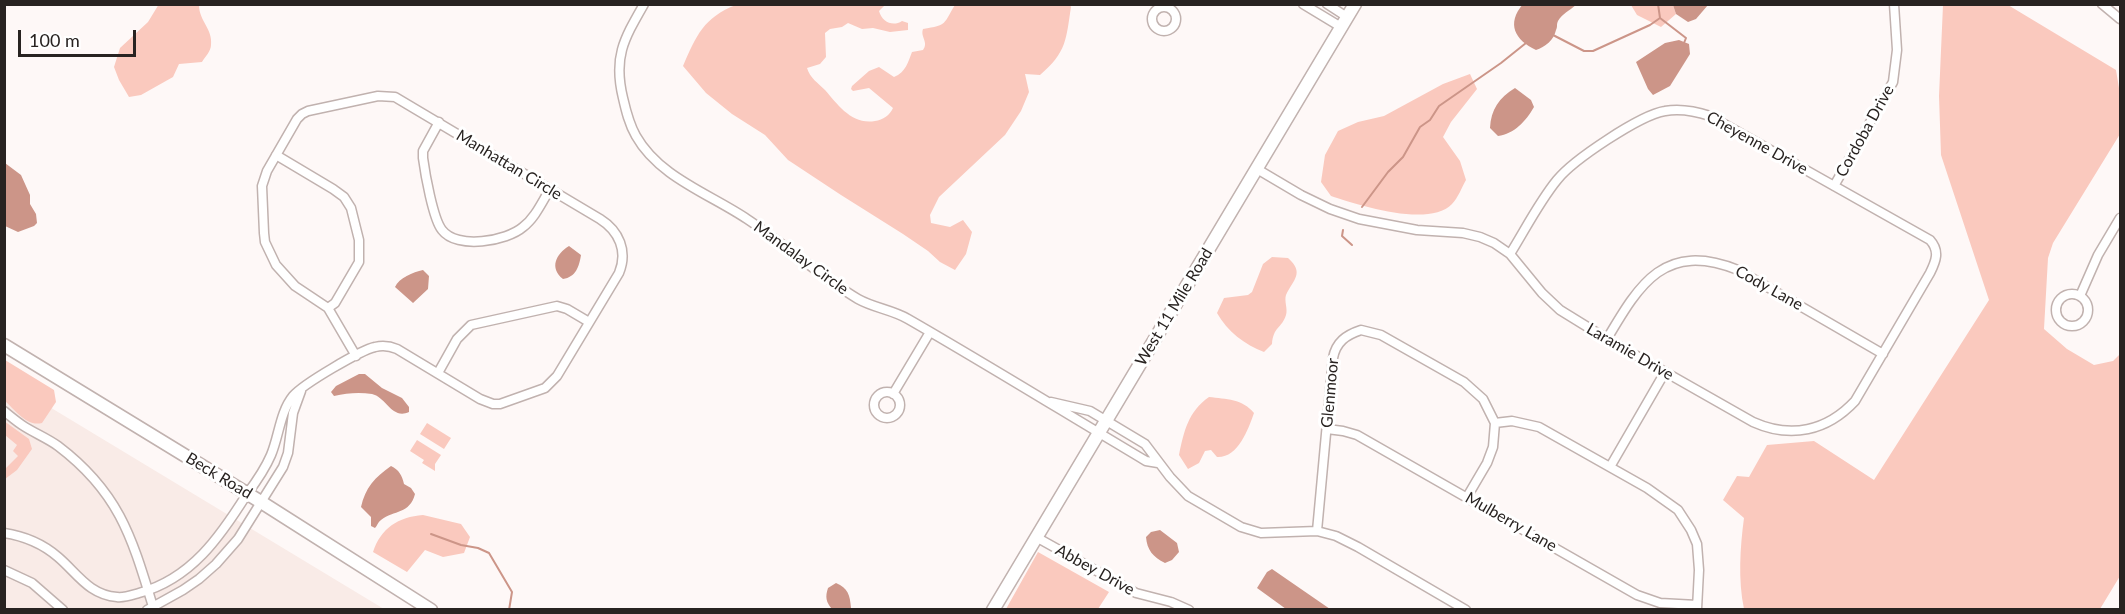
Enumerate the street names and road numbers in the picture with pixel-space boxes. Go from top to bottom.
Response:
street label: Cordoba Drive [1832,82,1898,180]
street label: Cheyenne Drive [1703,107,1811,179]
street label: Manhattan Circle [453,126,565,204]
street label: Mandalay Circle [750,217,852,299]
street label: West 11 Mile Road [1131,245,1217,369]
street label: Cody Lane [1732,262,1806,314]
street label: Laramie Drive [1583,319,1677,385]
street label: Glenmoor [1317,357,1343,429]
street label: Beck Road [182,449,256,503]
street label: Mulberry Lane [1462,488,1560,556]
street label: Abbey Drive [1052,540,1138,600]

